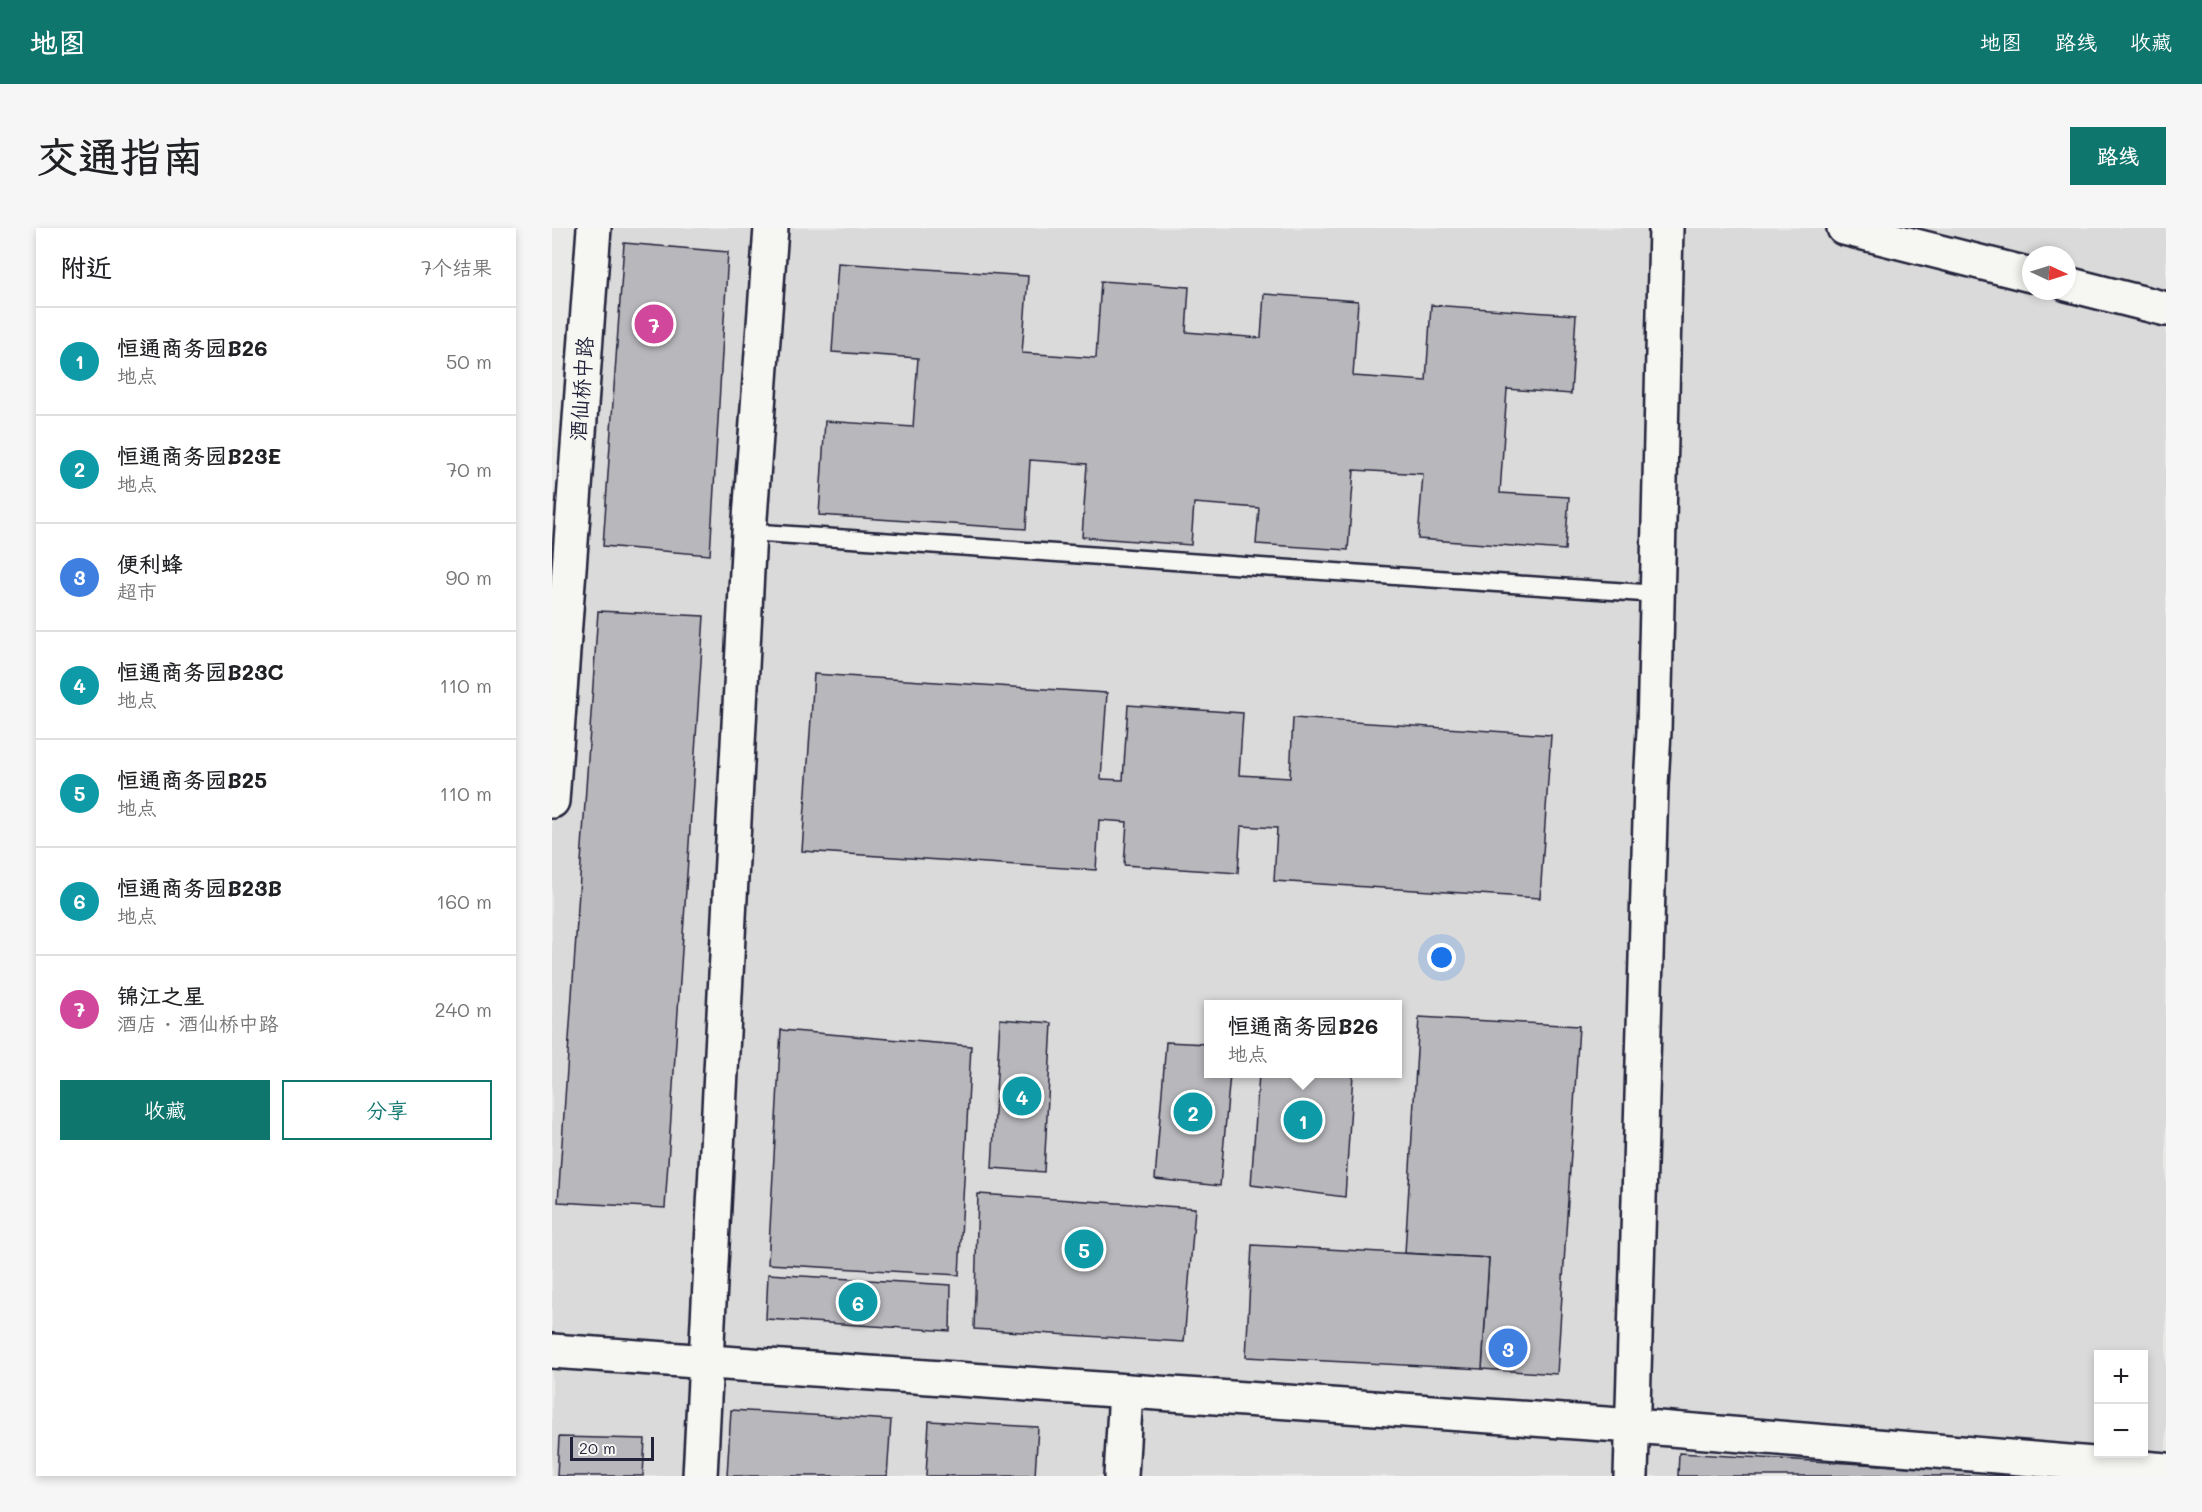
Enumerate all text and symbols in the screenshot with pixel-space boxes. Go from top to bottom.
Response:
text: 地图 [30,24,86,60]
text: 地图 [1980,28,2022,55]
text: 路线 [2055,28,2097,55]
text: 收藏 [2130,28,2172,55]
button: 路线 [2070,127,2166,185]
text: 交通指南 [36,128,204,183]
north arrow [2022,246,2076,300]
text: 附近 [60,250,112,284]
text: 7个结果 [421,254,492,280]
pin: 7 [634,302,674,346]
text: 恒通商务园B26 [117,333,267,362]
street label: 酒仙桥中路 [563,336,598,442]
text: 1 [75,348,84,374]
text: 50 m [446,348,492,374]
text: 地点 [117,362,157,388]
text: 恒通商务园B23E [117,441,281,470]
text: 2 [74,456,85,482]
text: 70 m [446,456,492,482]
text: 地点 [117,470,157,496]
text: 便利蜂 [117,549,183,578]
text: 3 [74,564,86,590]
text: 90 m [446,564,492,590]
text: 超市 [117,578,157,604]
text: 恒通商务园B23C [117,657,284,686]
text: 4 [73,672,86,698]
text: 110 m [439,672,492,698]
text: 地点 [117,686,157,712]
text: 恒通商务园B25 [117,765,267,794]
text: 5 [74,780,85,806]
text: 110 m [439,780,492,806]
text: 地点 [117,794,157,820]
text: 恒通商务园B23B [117,873,282,902]
text: 6 [73,888,86,914]
text: 160 m [436,888,492,914]
text: 地点 [117,902,157,928]
your location [1427,943,1456,972]
text: 锦江之星 [117,981,205,1010]
text: 7 [74,996,85,1022]
text: 240 m [434,996,492,1022]
popup [1204,1000,1402,1078]
text: 酒店 · 酒仙桥中路 [117,1010,279,1036]
text: 恒通商务园B26 [1228,1011,1378,1040]
text: 地点 [1228,1040,1268,1066]
pin: 4 [1002,1074,1042,1118]
button: 收藏 [60,1080,270,1140]
button: 分享 [282,1080,492,1140]
pin: 2 [1174,1090,1212,1134]
pin: 1 [1284,1098,1323,1142]
pin: 5 [1064,1226,1104,1272]
pin: 6 [838,1280,878,1324]
pin: 3 [1488,1326,1528,1370]
map controls [2094,1350,2148,1458]
button: + [2094,1350,2148,1404]
button: − [2094,1404,2148,1458]
scale bar [570,1434,654,1462]
text: 20 m [579,1437,616,1458]

